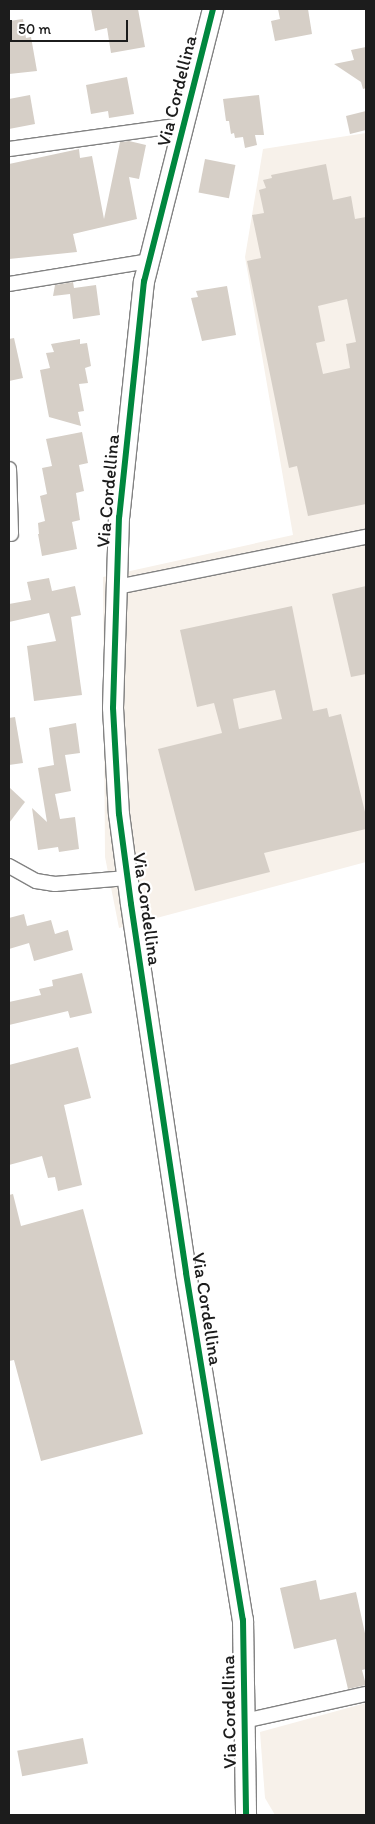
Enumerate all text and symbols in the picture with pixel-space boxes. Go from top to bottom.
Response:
scale bar [12,10,130,42]
text: 50 m [18,20,51,38]
street label: Via Cordellina [152,33,202,149]
street label: Via Cordellina [92,433,124,549]
street label: Via Cordellina [128,851,166,967]
street label: Via Cordellina [187,1251,227,1367]
street label: Via Cordellina [217,1655,241,1769]

